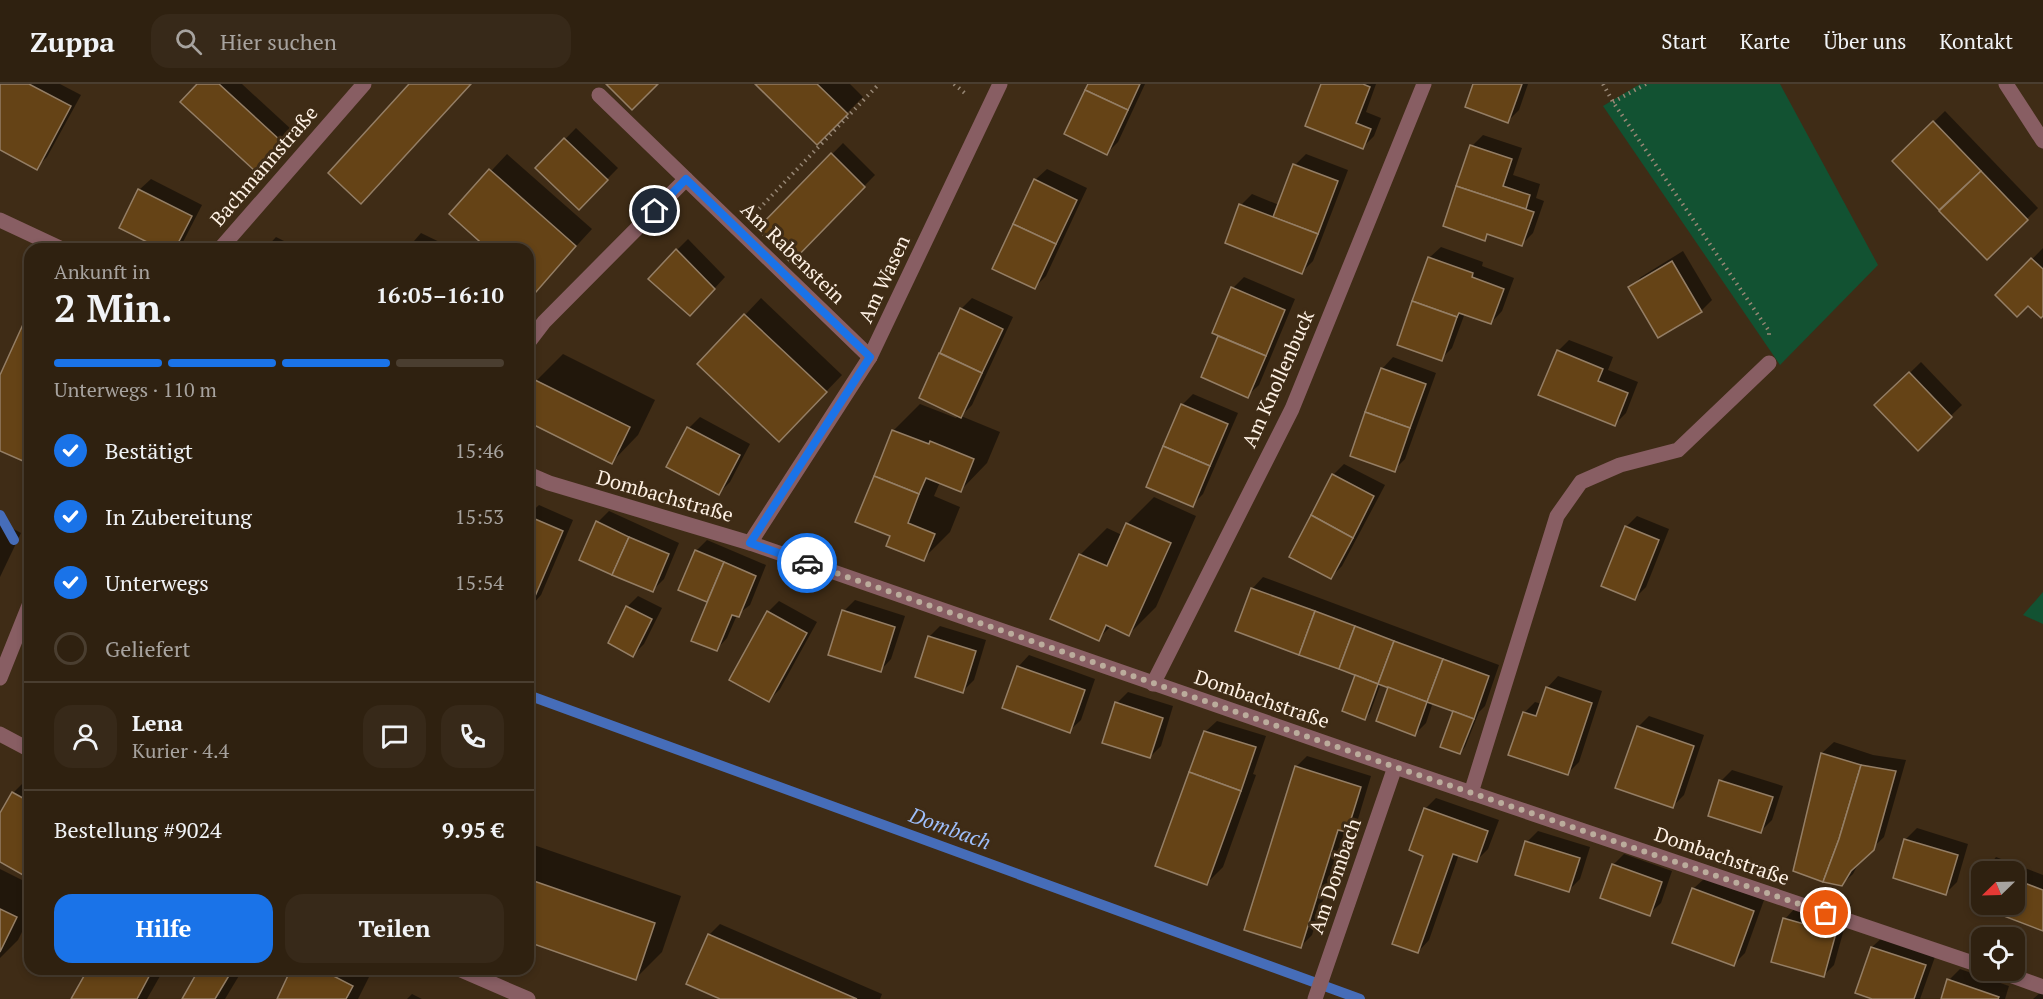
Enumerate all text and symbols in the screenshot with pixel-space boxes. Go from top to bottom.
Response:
search box [151,14,571,68]
text: Zuppa [30,23,115,60]
icon: search [172,25,205,58]
text: Hier suchen [220,27,337,56]
text: Start [1661,27,1707,55]
text: Karte [1740,27,1790,55]
text: Über uns [1823,27,1906,55]
text: Kontakt [1939,27,2013,55]
street label: Bachmannstraße [204,100,323,232]
pin [629,185,680,236]
icon: home [638,194,671,227]
street label: Am Rabenstein [735,196,852,309]
street label: Am Wasen [851,230,916,327]
text: Ankunft in [54,258,150,285]
text: 16:05–16:10 [376,280,504,309]
text: 2 Min. [54,281,172,333]
street label: Am Knollenbuck [1235,305,1320,452]
text: Unterwegs · 110 m [54,376,217,403]
icon: check [54,434,87,467]
text: Bestätigt [105,436,193,465]
text: 15:46 [455,437,504,464]
street label: Dombachstraße [594,463,737,528]
icon: check [54,500,87,533]
text: In Zubereitung [105,502,252,531]
text: 15:53 [455,503,504,530]
courier [777,533,837,593]
icon: car [791,547,824,580]
icon: check [54,566,87,599]
text: Unterwegs [105,568,209,597]
text: 15:54 [455,569,504,596]
text: Geliefert [105,634,190,663]
street label: Dombachstraße [1191,663,1333,734]
button: person [54,705,117,768]
button: chat [363,705,426,768]
button: phone [441,705,504,768]
text: Lena [132,708,183,737]
text: Kurier · 4.4 [132,737,229,764]
water label: Dombach [905,800,995,856]
street label: Am Dombach [1302,814,1367,937]
text: Bestellung #9024 [54,815,222,844]
text: 9.95 € [442,815,504,844]
street label: Dombachstraße [1651,820,1793,891]
north arrow [1971,861,2025,915]
map controls [1971,861,2025,981]
pin [1800,887,1851,938]
button: Hilfe [54,894,273,963]
button: Teilen [285,894,504,963]
icon: bag [1809,896,1842,929]
button: locate [1971,927,2025,981]

